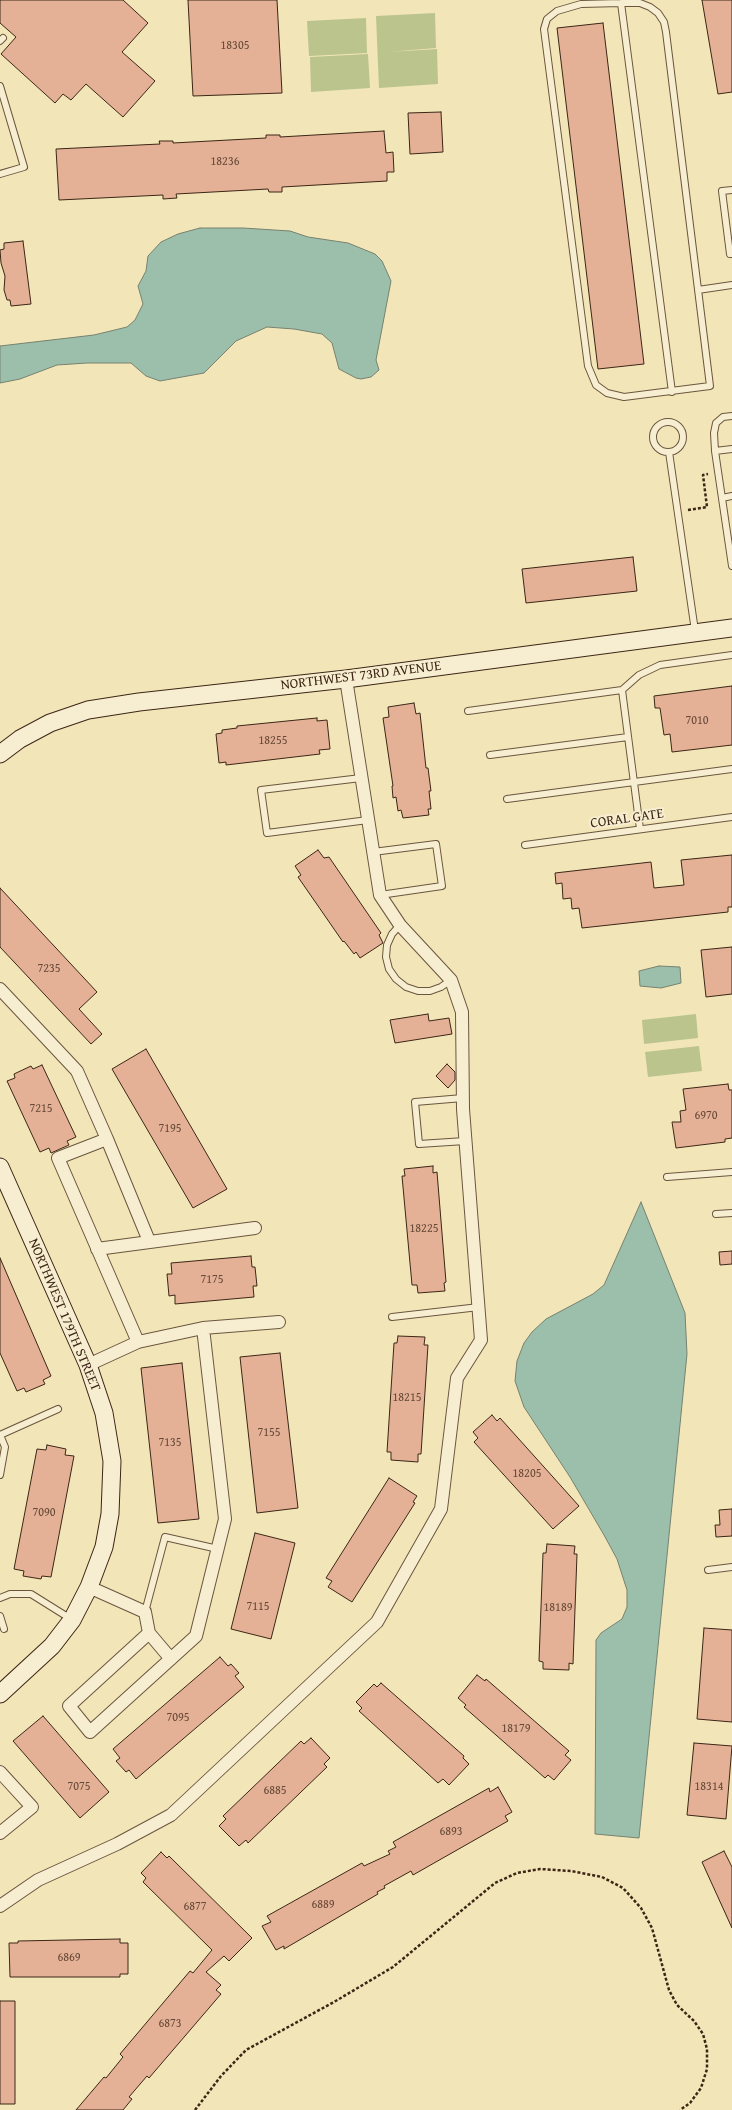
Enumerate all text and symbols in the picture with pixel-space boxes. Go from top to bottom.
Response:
house number: 18305 [221,39,249,53]
house number: 18236 [211,155,239,169]
street label: NORTHWEST 73RD AVENUE [280,658,442,694]
house number: 7010 [685,714,709,728]
house number: 18255 [259,734,287,748]
street label: CORAL GATE [589,806,665,832]
house number: 7235 [37,962,61,976]
house number: 7215 [29,1102,53,1116]
house number: 6970 [694,1109,718,1123]
house number: 7195 [158,1122,182,1136]
house number: 18225 [410,1222,438,1236]
street label: NORTHWEST 179TH STREET [24,1236,104,1394]
house number: 7175 [200,1273,224,1287]
house number: 18215 [393,1391,421,1405]
house number: 7155 [257,1426,281,1440]
house number: 7135 [158,1436,182,1450]
house number: 18205 [513,1467,541,1481]
house number: 7090 [32,1506,56,1520]
house number: 7115 [246,1600,270,1614]
house number: 18189 [544,1601,572,1615]
house number: 7095 [166,1711,190,1725]
house number: 18179 [502,1722,530,1736]
house number: 7075 [67,1780,91,1794]
house number: 18314 [695,1780,723,1794]
house number: 6885 [263,1784,287,1798]
house number: 6893 [439,1825,463,1839]
house number: 6889 [311,1898,335,1912]
house number: 6877 [183,1900,207,1914]
house number: 6869 [57,1951,81,1965]
house number: 6873 [158,2017,182,2031]

